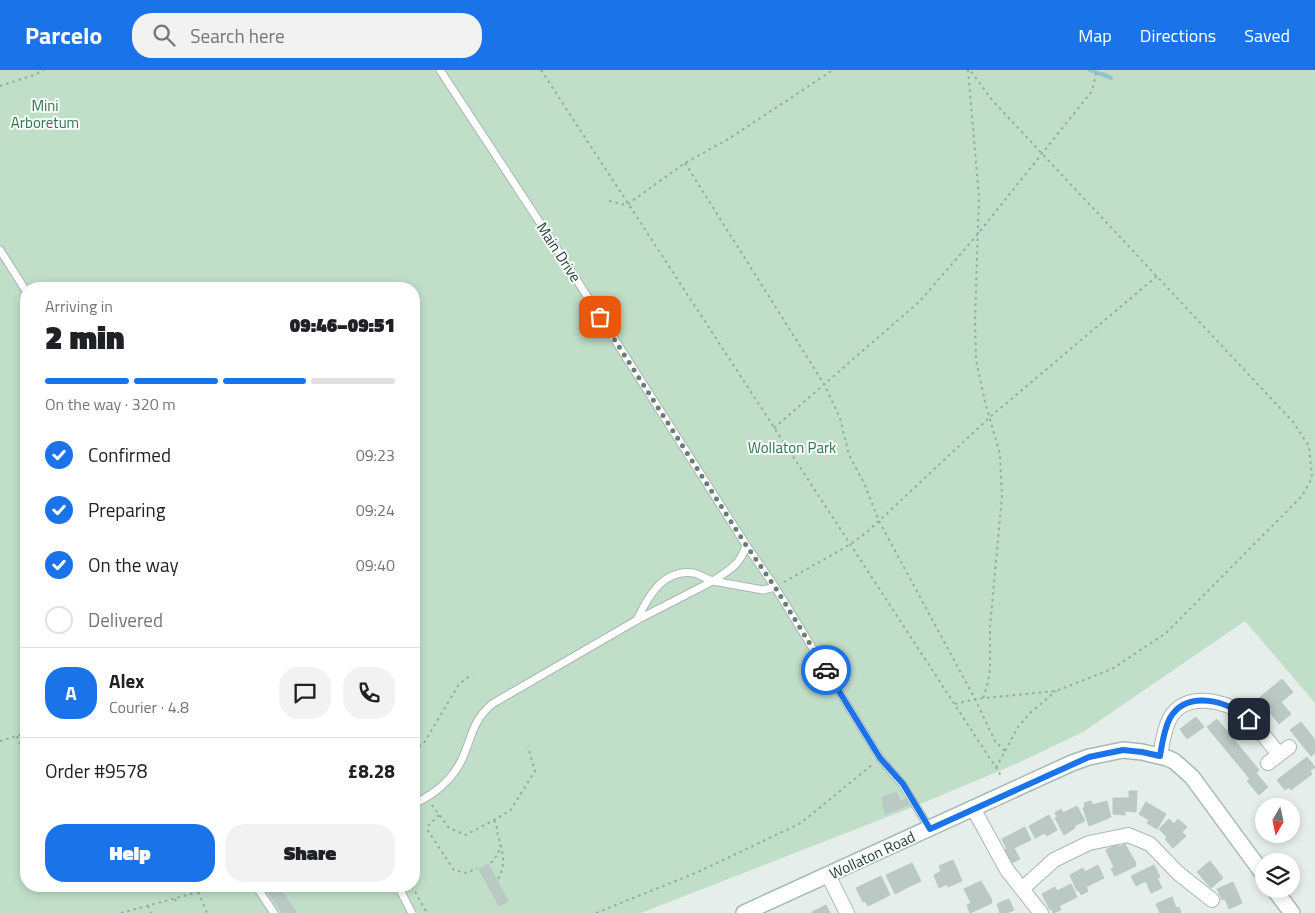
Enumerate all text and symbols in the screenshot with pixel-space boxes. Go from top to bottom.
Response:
search box [132,13,482,58]
text: Parcelo [25,17,102,53]
icon: search [150,21,178,49]
text: Search here [190,21,285,50]
text: Map [1078,22,1112,49]
text: Directions [1140,22,1216,49]
text: Saved [1244,22,1290,49]
park label: Mini Arboretum [11,94,79,134]
street label: Main Drive [531,217,587,287]
text: Arriving in [45,294,113,318]
pin [579,296,621,338]
icon: bag [586,303,614,331]
text: 09:46–09:51 [290,310,395,339]
text: 2 min [45,313,125,361]
text: On the way · 320 m [45,392,176,416]
park label: Wollaton Park [748,436,836,459]
text: Confirmed [88,440,171,469]
icon: check [45,441,73,469]
text: 09:23 [356,443,395,467]
text: Preparing [88,495,165,524]
icon: check [45,496,73,524]
text: 09:24 [356,498,395,522]
text: On the way [88,550,179,579]
icon: check [45,551,73,579]
text: 09:40 [356,553,395,577]
text: Delivered [88,605,163,634]
courier [801,645,851,695]
icon: car [812,656,840,684]
text: Alex [109,666,144,695]
button: chat [279,667,331,719]
button: phone [343,667,395,719]
text: A [65,678,77,707]
text: Courier · 4.8 [109,695,189,719]
pin [1228,698,1270,740]
icon: home [1235,705,1263,733]
text: Order #9578 [45,756,147,785]
text: £8.28 [348,756,395,785]
north arrow [1255,798,1300,842]
map controls [1255,798,1300,898]
button: Help [45,824,215,882]
button: Share [225,824,395,882]
street label: Wollaton Road [825,825,919,885]
button: layers [1255,853,1300,898]

